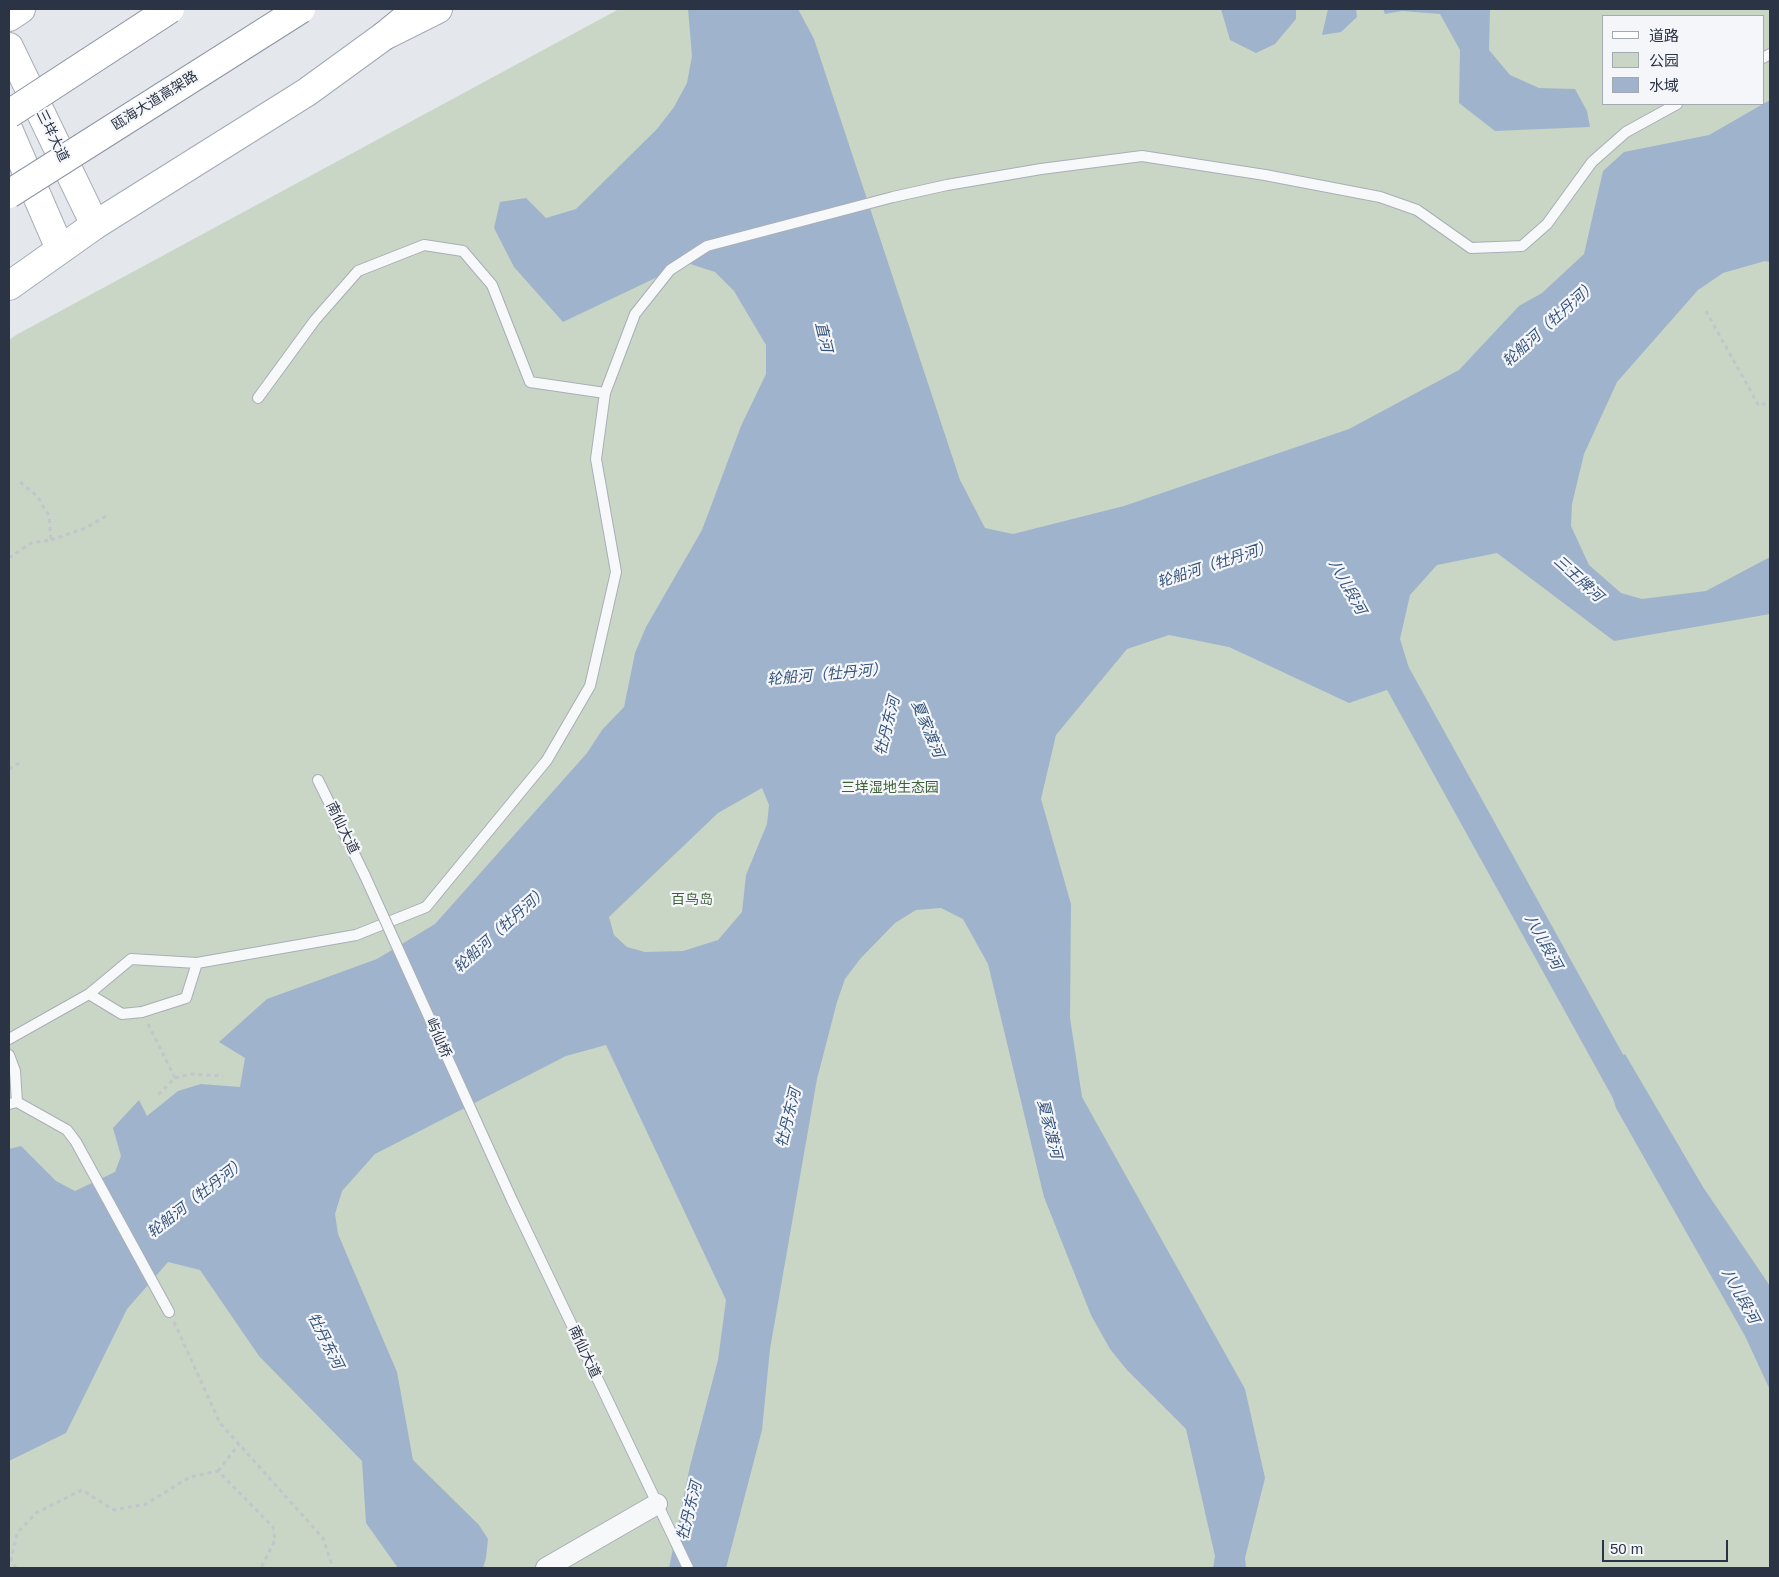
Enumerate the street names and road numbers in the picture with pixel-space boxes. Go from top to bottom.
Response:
street label: 瓯海大道高架路 [109,68,201,134]
street label: 三垟大道 [32,107,72,165]
street label: 南仙大道 [322,799,362,857]
street label: 屿仙桥 [422,1015,454,1061]
street label: 南仙大道 [565,1323,603,1381]

